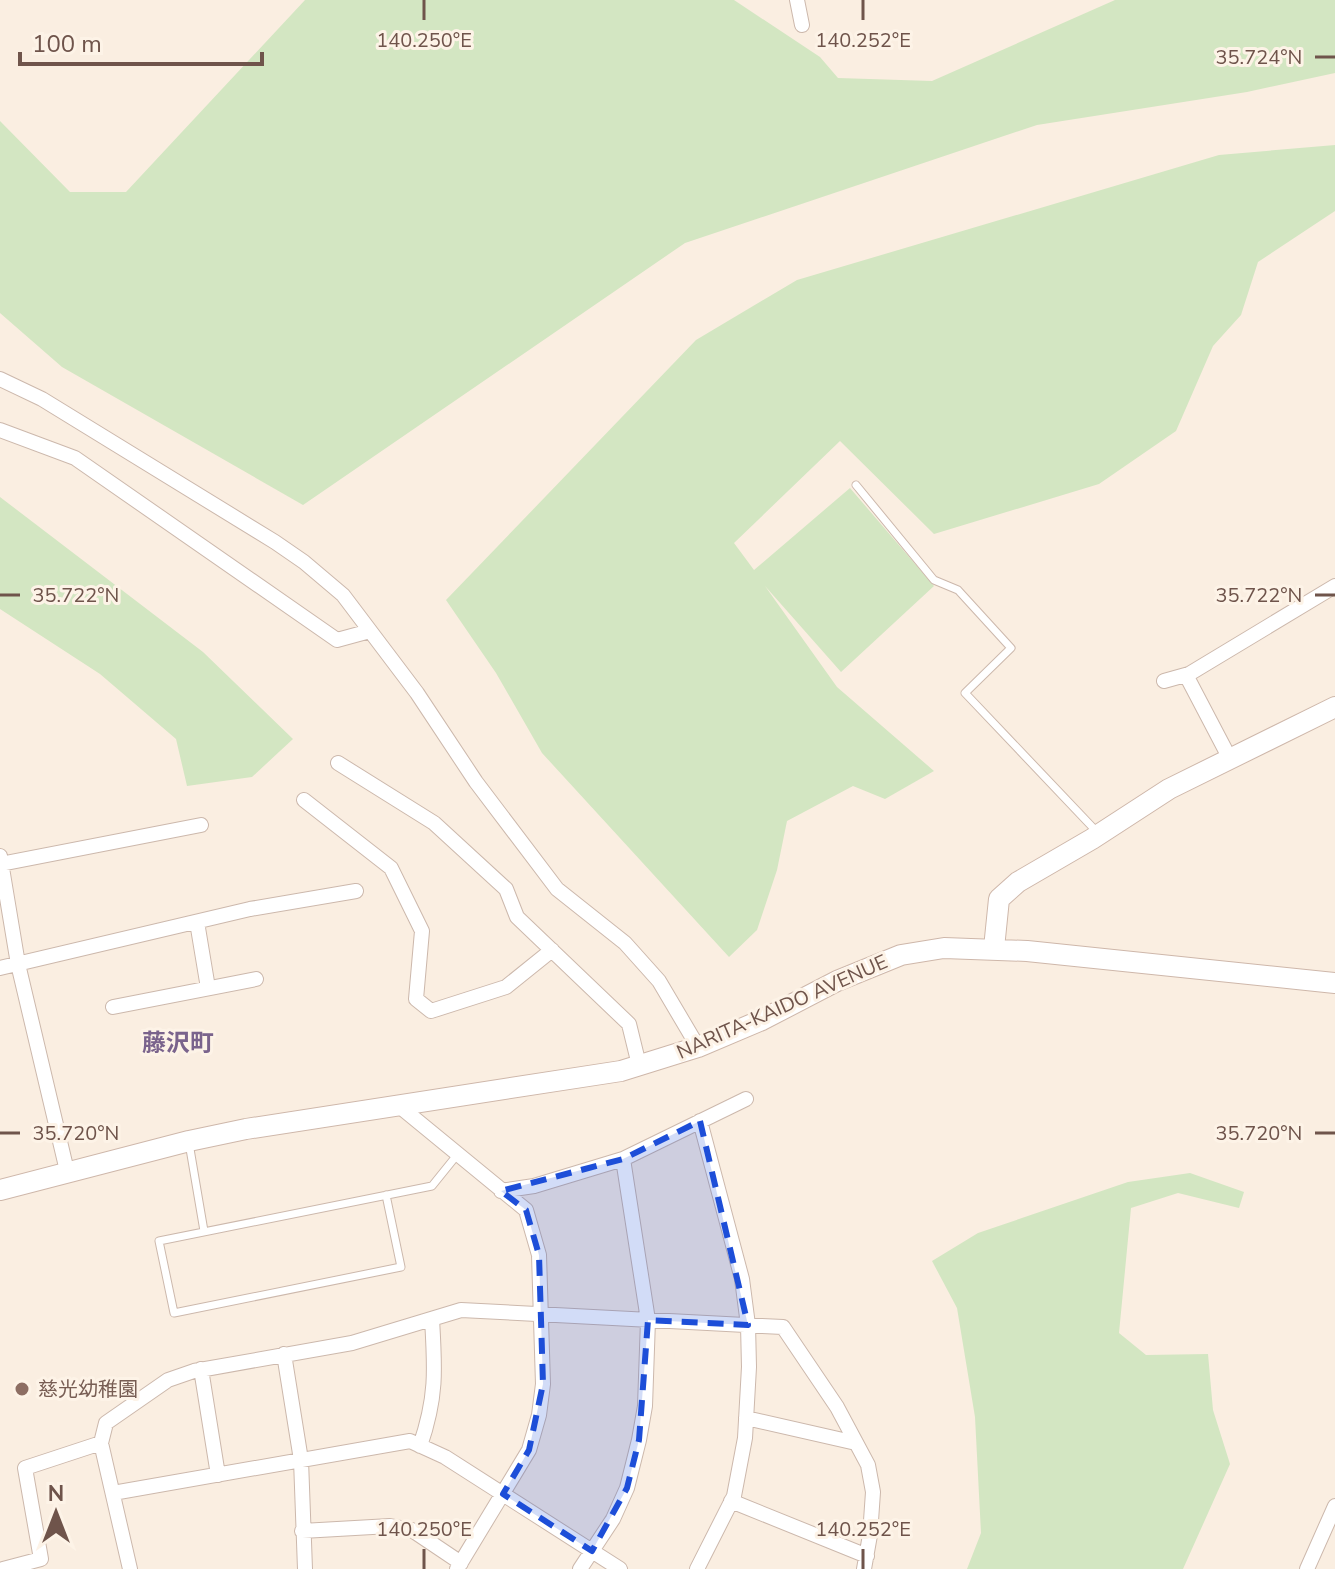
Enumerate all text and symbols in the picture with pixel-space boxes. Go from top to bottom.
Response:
scale bar [20,16,262,66]
text: 140.250°E [376,27,472,54]
text: 140.252°E [815,27,911,54]
text: 100 m [32,28,102,60]
text: 35.724°N [1216,44,1302,71]
text: 35.722°N [33,582,119,609]
text: 35.722°N [1216,582,1302,609]
street label: NARITA-KAIDO AVENUE [672,948,892,1066]
district label: 藤沢町 [142,1027,214,1059]
text: 35.720°N [33,1120,119,1147]
text: 35.720°N [1216,1120,1302,1147]
place label: 慈光幼稚園 [38,1376,138,1403]
marker: 慈光幼稚園 [13,1380,31,1398]
north arrow [16,1473,96,1553]
text: N [48,1479,64,1509]
text: 140.250°E [376,1516,472,1543]
text: 140.252°E [815,1516,911,1543]

